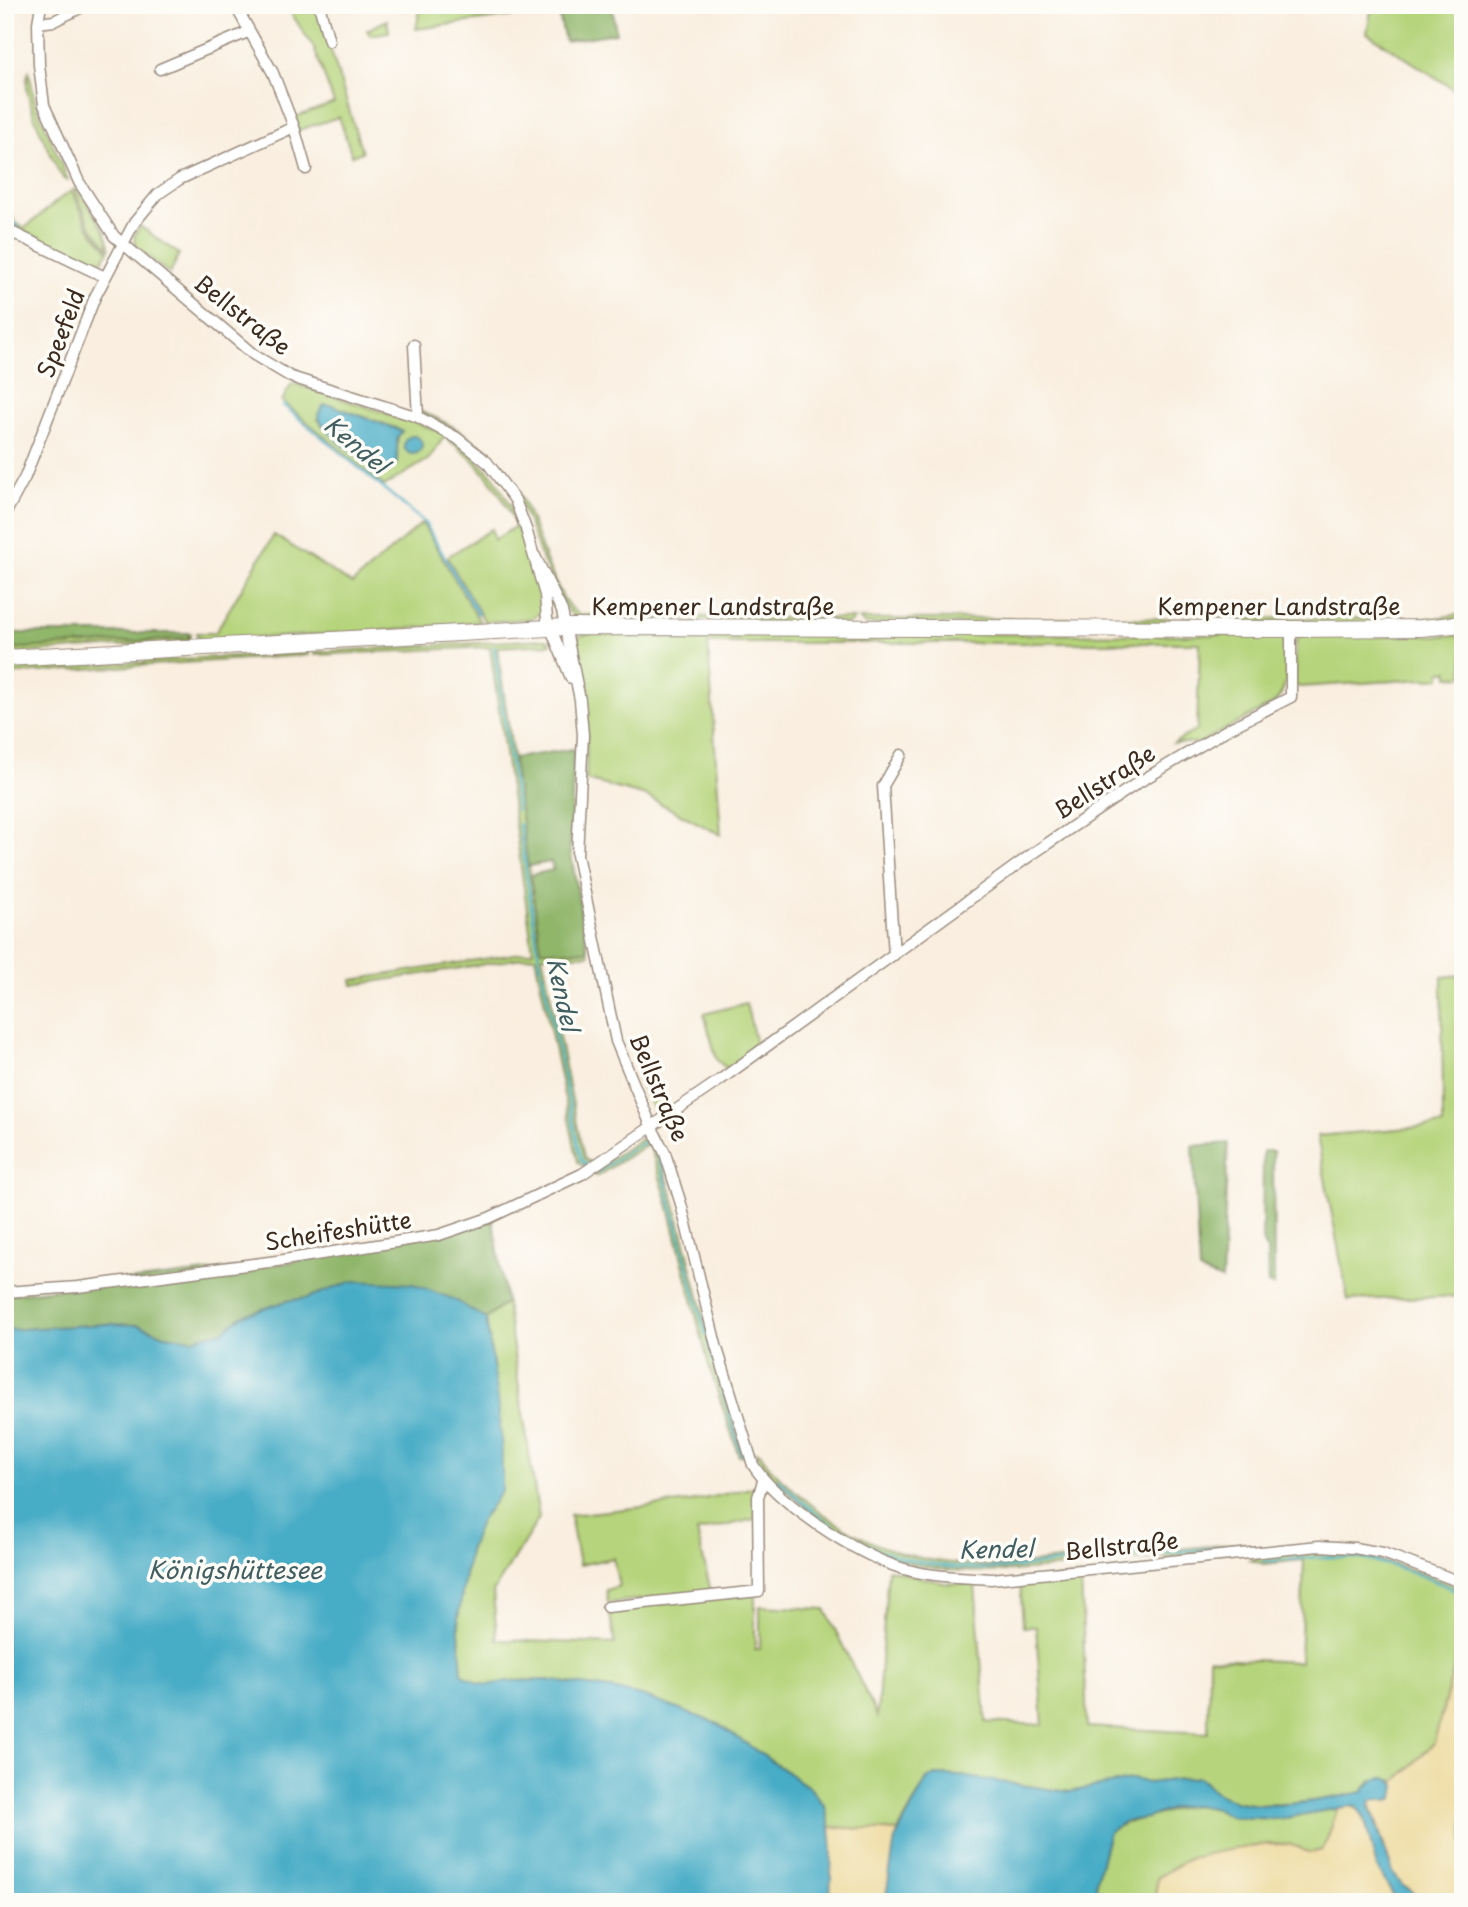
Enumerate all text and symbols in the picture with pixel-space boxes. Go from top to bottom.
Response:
street label: Bellstraße [187,265,299,363]
street label: Speefeld [27,284,93,382]
water label: Kendel [317,406,400,484]
street label: Kempener Landstraße [592,588,834,623]
street label: Kempener Landstraße [1158,588,1400,623]
street label: Bellstraße [1046,735,1162,827]
water label: Kendel [539,954,590,1037]
street label: Bellstraße [621,1027,699,1147]
street label: Scheifeshütte [262,1201,414,1259]
street label: Bellstraße [1062,1522,1180,1568]
water label: Kendel [959,1529,1037,1567]
water label: Königshüttesee [148,1551,323,1587]

